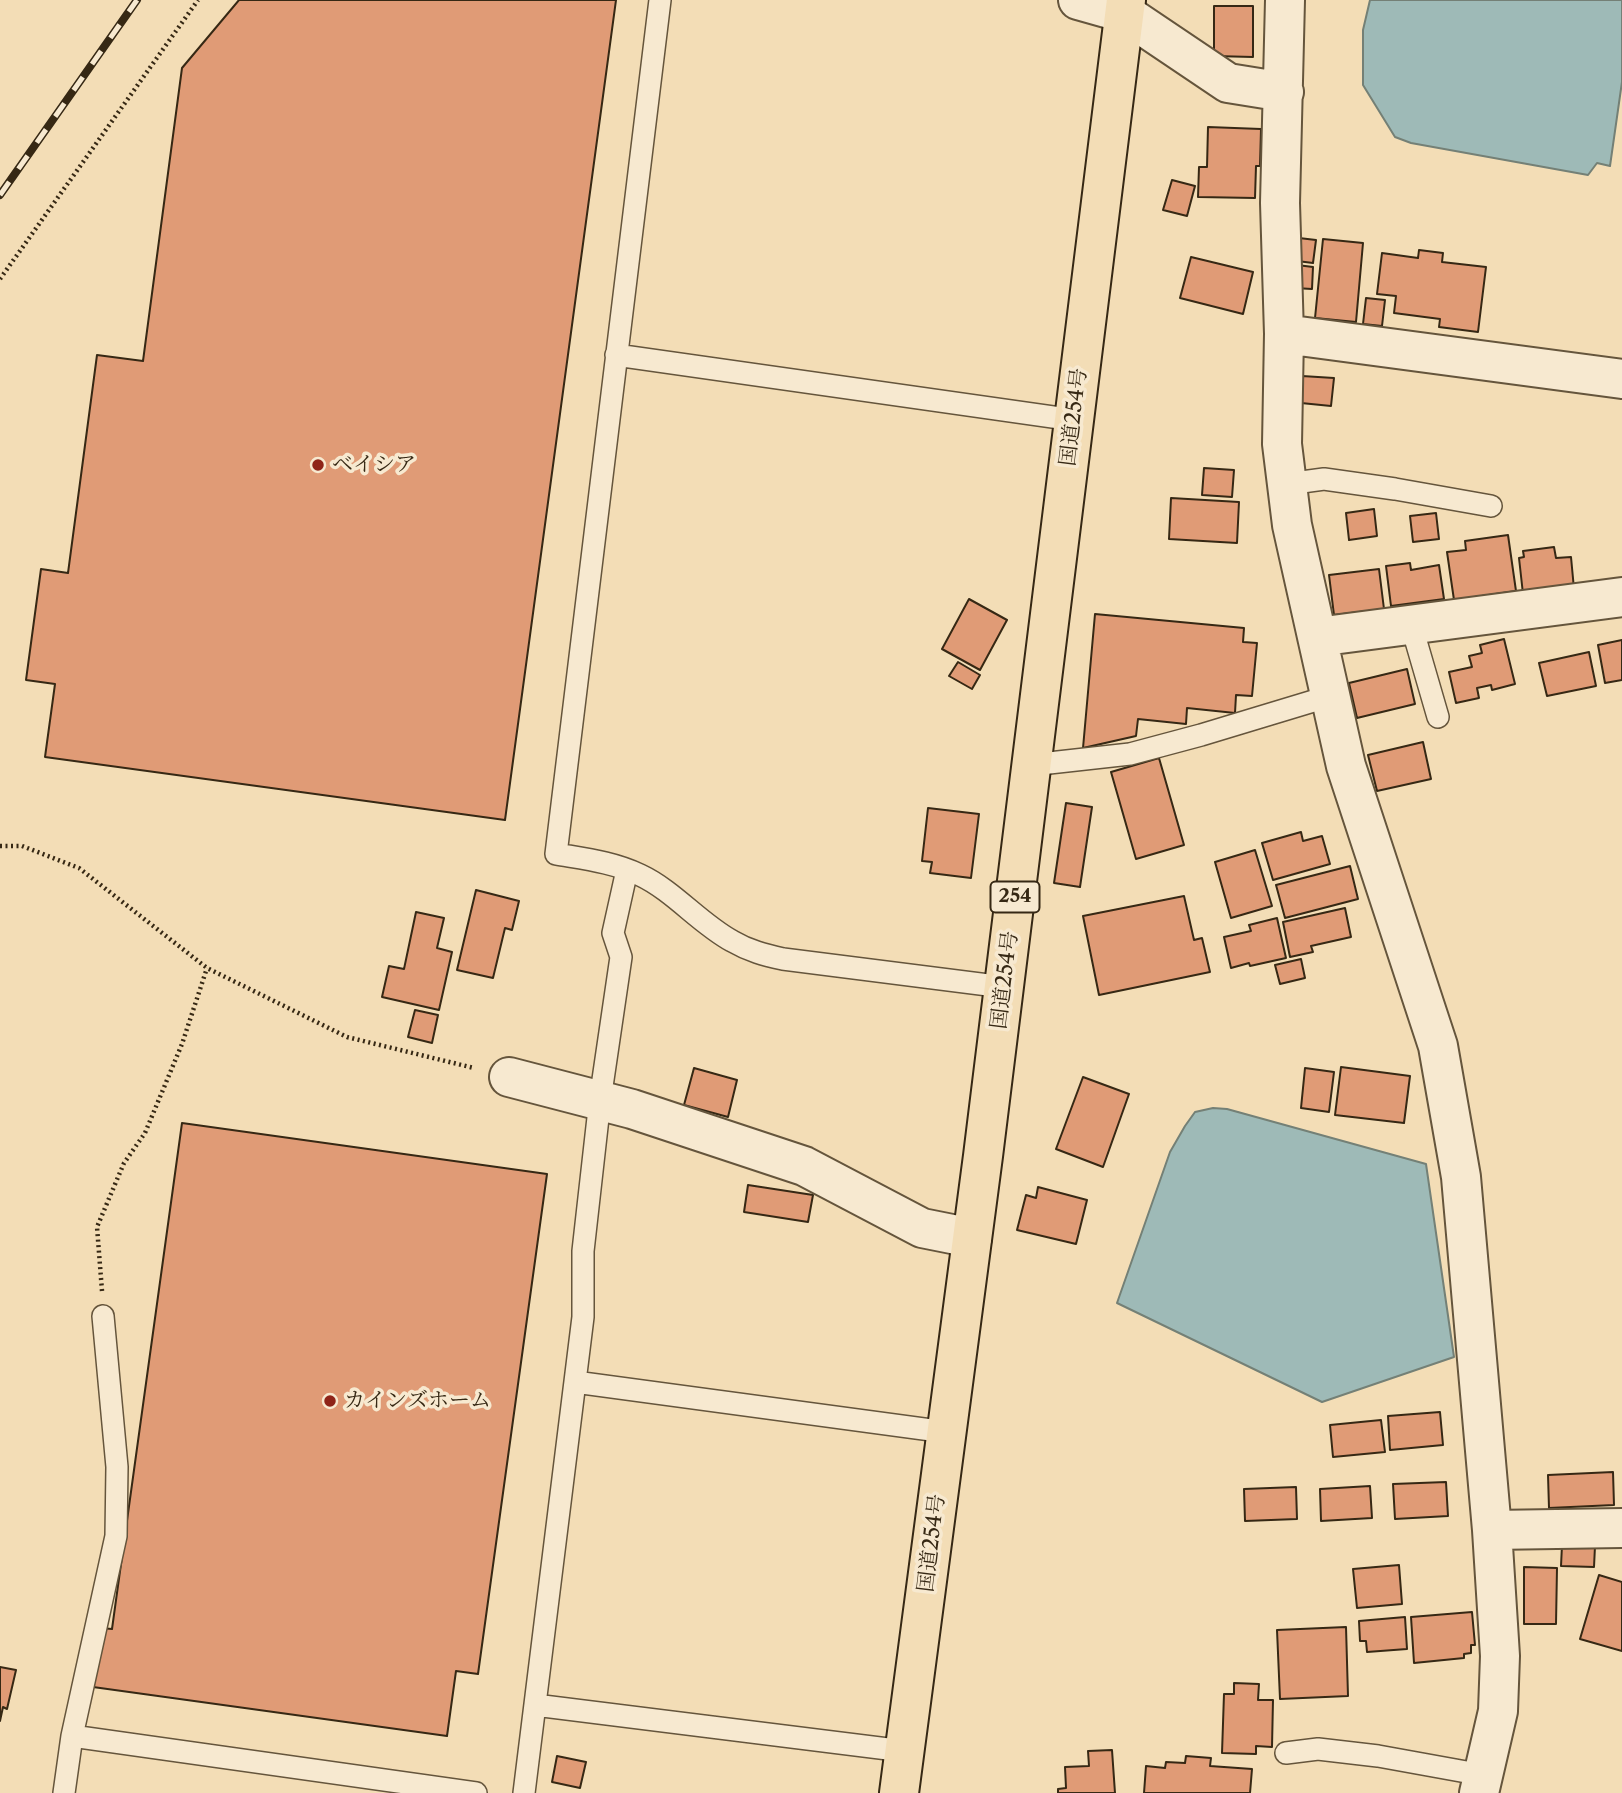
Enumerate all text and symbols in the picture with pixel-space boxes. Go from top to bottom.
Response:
street label: 国道254号 [1055,367,1093,467]
place label: ベイシア [332,452,416,478]
marker: ベイシア [310,457,326,473]
road number: 254 [990,882,1040,912]
street label: 国道254号 [986,930,1024,1030]
place label: カインズホーム [344,1388,491,1414]
marker: カインズホーム [322,1393,338,1409]
street label: 国道254号 [913,1493,951,1593]

